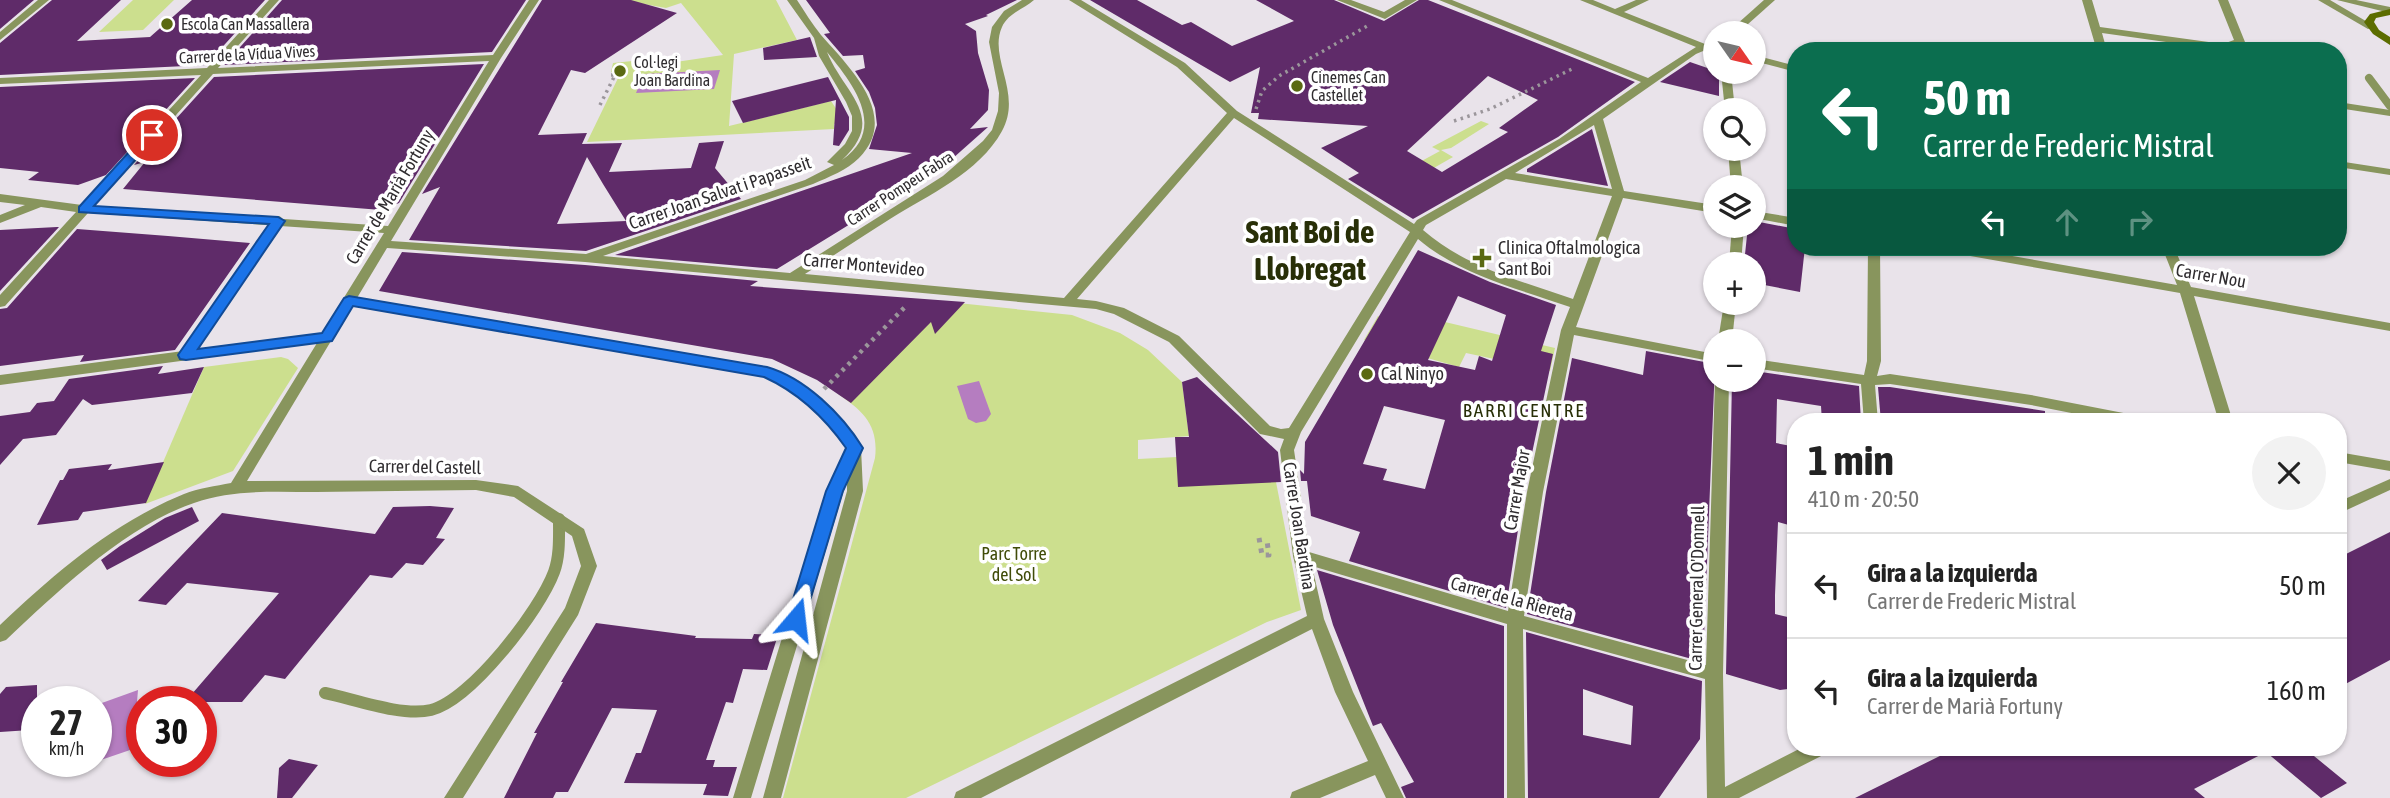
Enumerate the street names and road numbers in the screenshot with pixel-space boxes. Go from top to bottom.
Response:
street label: Carrer de la Vídua Vives [178,41,316,67]
street label: Carrer de Marià Fortuny [341,126,438,268]
street label: Carrer Pompeu Fabra [844,147,957,230]
street label: Carrer Joan Salvat i Papasseit [626,151,814,234]
street label: Carrer Montevideo [802,249,926,280]
street label: Carrer Nou [2174,259,2248,292]
street label: Carrer Major [1499,447,1534,532]
street label: Carrer del Castell [369,455,482,478]
street label: Carrer Joan Bardina [1279,461,1320,591]
street label: Carrer General O'Donnell [1685,505,1708,671]
street label: Carrer de la Riereta [1448,572,1576,625]

